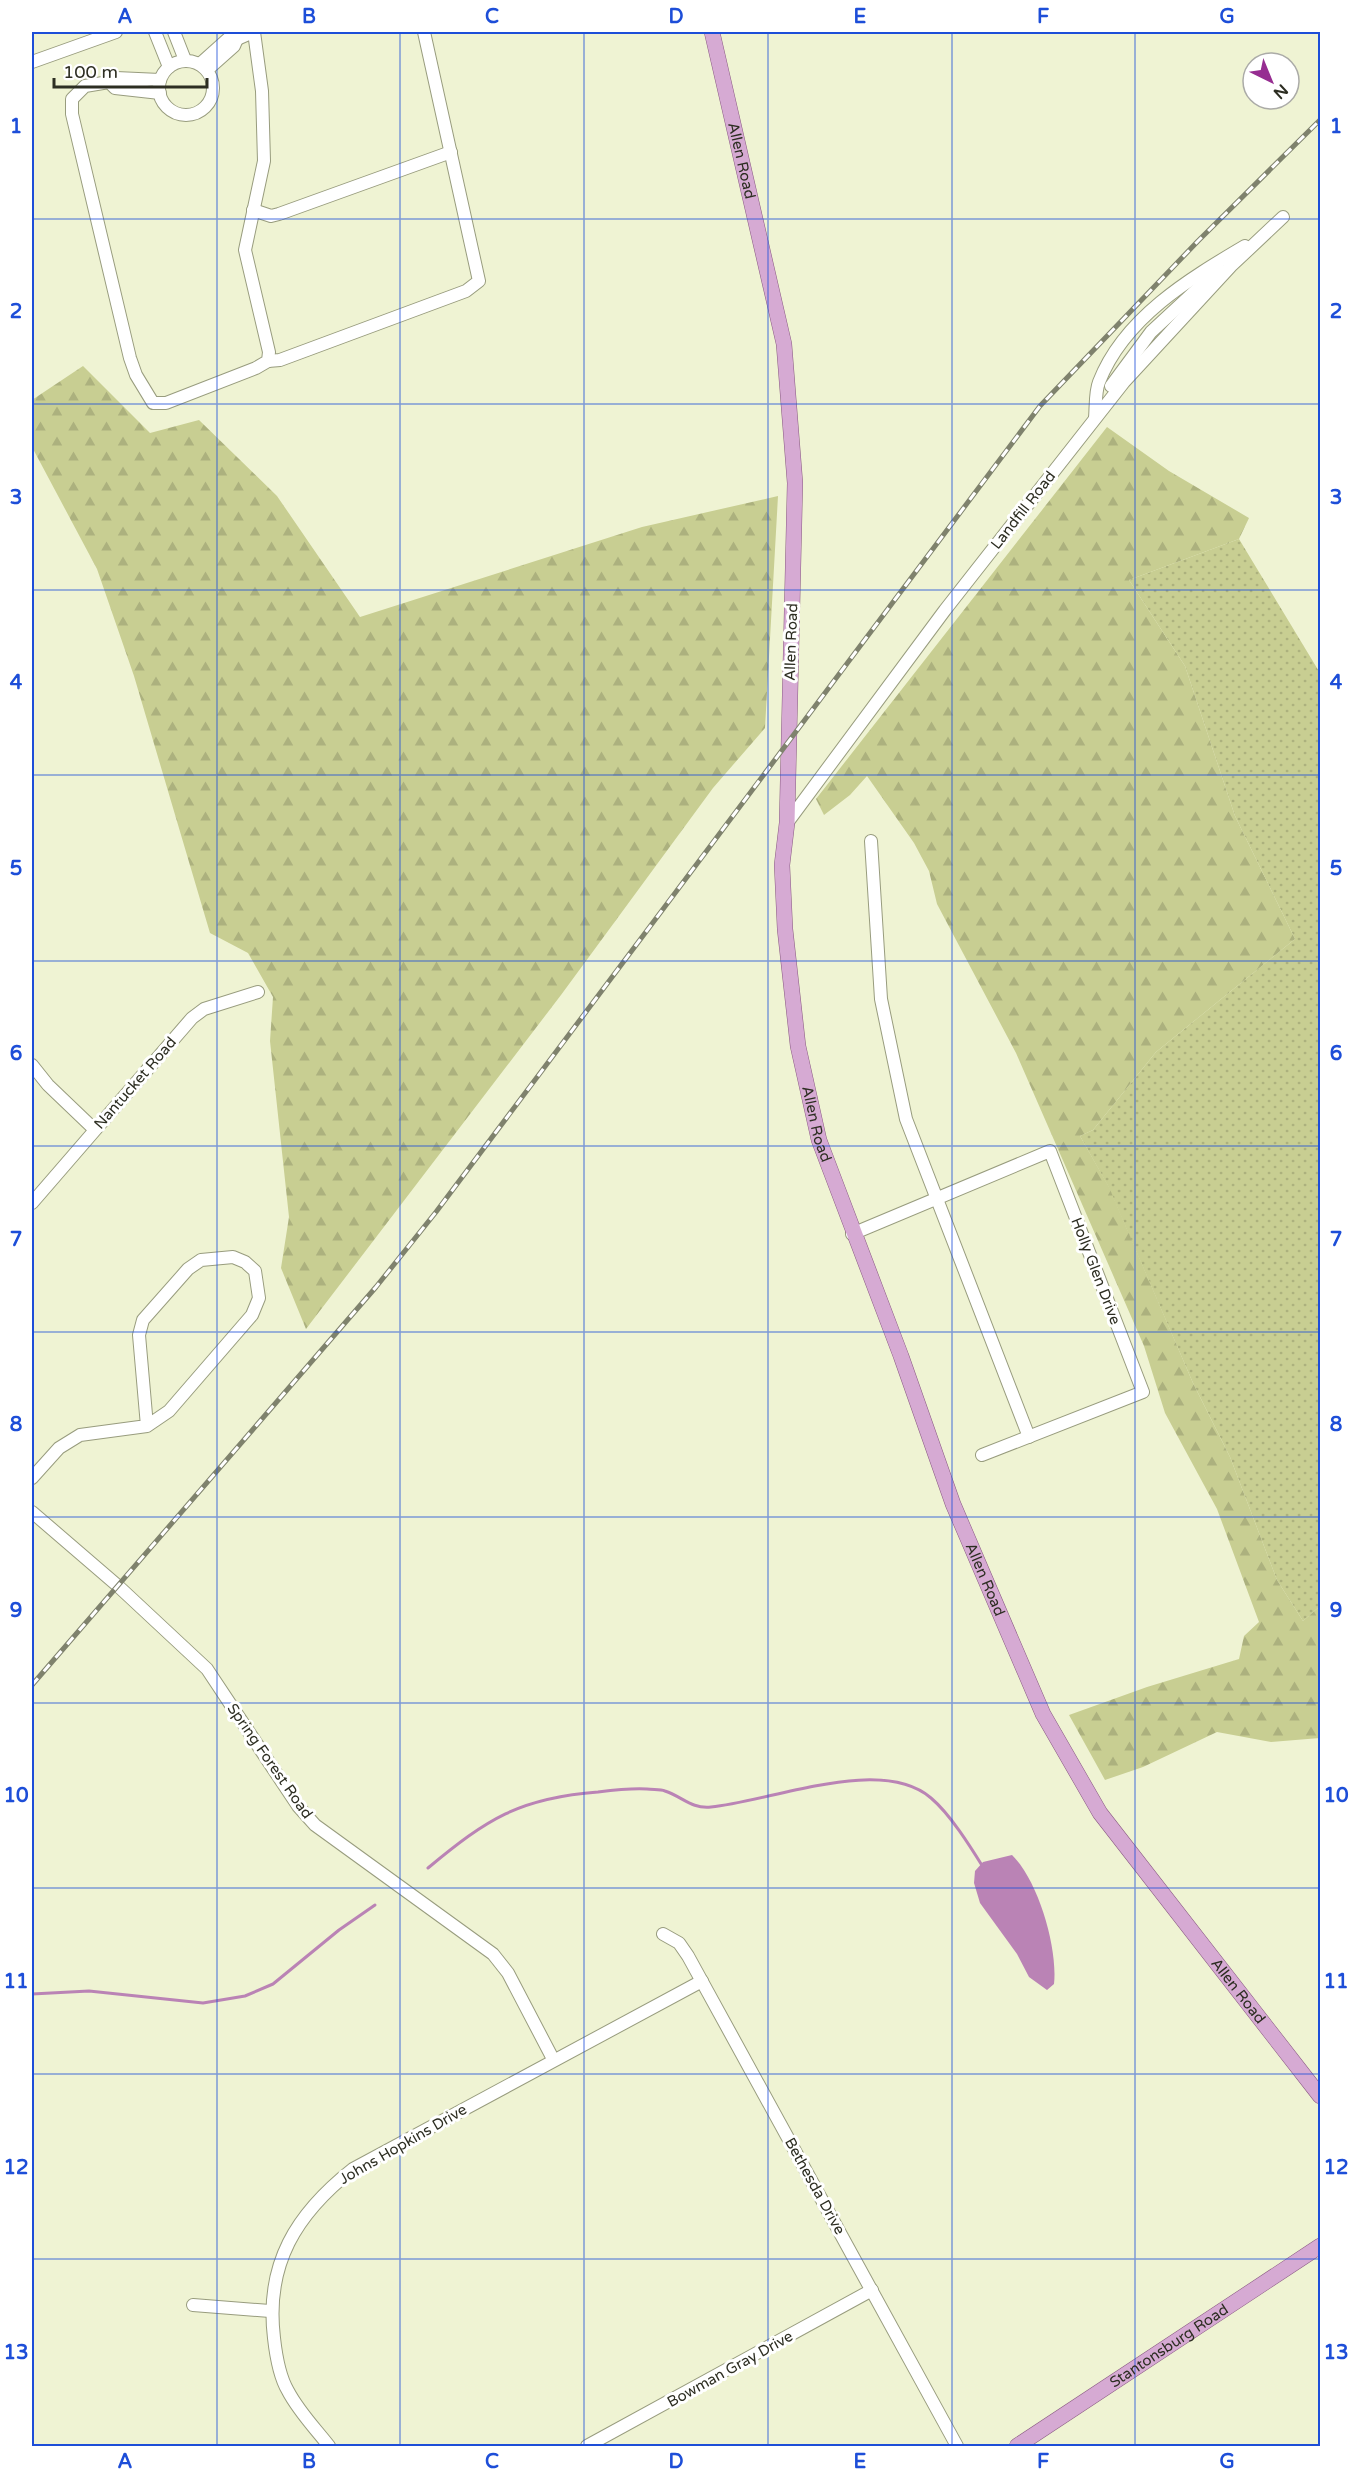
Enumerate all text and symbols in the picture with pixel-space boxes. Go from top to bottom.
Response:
text: A [118,5,133,29]
text: B [302,5,316,29]
text: C [485,5,499,29]
text: D [668,5,684,29]
text: E [854,5,867,29]
text: F [1037,5,1049,29]
text: G [1219,5,1235,29]
scale bar [54,51,207,89]
north arrow [1241,51,1301,111]
text: 100 m [63,61,118,83]
text: N [1269,80,1292,103]
text: 1 [10,115,22,139]
text: 1 [1330,115,1342,139]
street label: Allen Road [724,121,759,201]
text: 2 [10,300,22,324]
text: 2 [1330,300,1342,324]
street label: Landfill Road [987,467,1059,553]
text: 3 [10,486,22,510]
text: 3 [1330,486,1342,510]
street label: Allen Road [781,603,801,681]
text: 4 [10,671,23,695]
text: 4 [1330,671,1343,695]
text: 5 [10,857,22,881]
text: 5 [1330,857,1342,881]
street label: Nantucket Road [90,1033,180,1133]
text: 6 [10,1042,22,1066]
text: 6 [1330,1042,1342,1066]
street label: Allen Road [798,1084,836,1165]
street label: Holly Glen Drive [1067,1215,1125,1327]
text: 7 [10,1228,22,1252]
text: 7 [1330,1228,1342,1252]
text: 8 [10,1413,22,1437]
text: 8 [1330,1413,1342,1437]
street label: Allen Road [962,1540,1009,1619]
text: 9 [10,1599,22,1623]
text: 9 [1330,1599,1342,1623]
street label: Spring Forest Road [223,1700,317,1822]
text: 10 [3,1784,29,1808]
text: 10 [1323,1784,1349,1808]
street label: Allen Road [1207,1955,1269,2027]
text: 11 [3,1970,29,1994]
text: 11 [1323,1970,1349,1994]
street label: Johns Hopkins Drive [336,2100,470,2188]
street label: Bethesda Drive [781,2134,849,2238]
text: 12 [3,2156,29,2180]
text: 12 [1323,2156,1349,2180]
street label: Stantonsburg Road [1106,2300,1232,2391]
street label: Bowman Gray Drive [664,2327,796,2411]
text: 13 [3,2341,29,2365]
text: 13 [1323,2341,1349,2365]
text: A [118,2450,133,2474]
text: B [302,2450,316,2474]
text: C [485,2450,499,2474]
text: D [668,2450,684,2474]
text: E [854,2450,867,2474]
text: F [1037,2450,1049,2474]
text: G [1219,2450,1235,2474]

